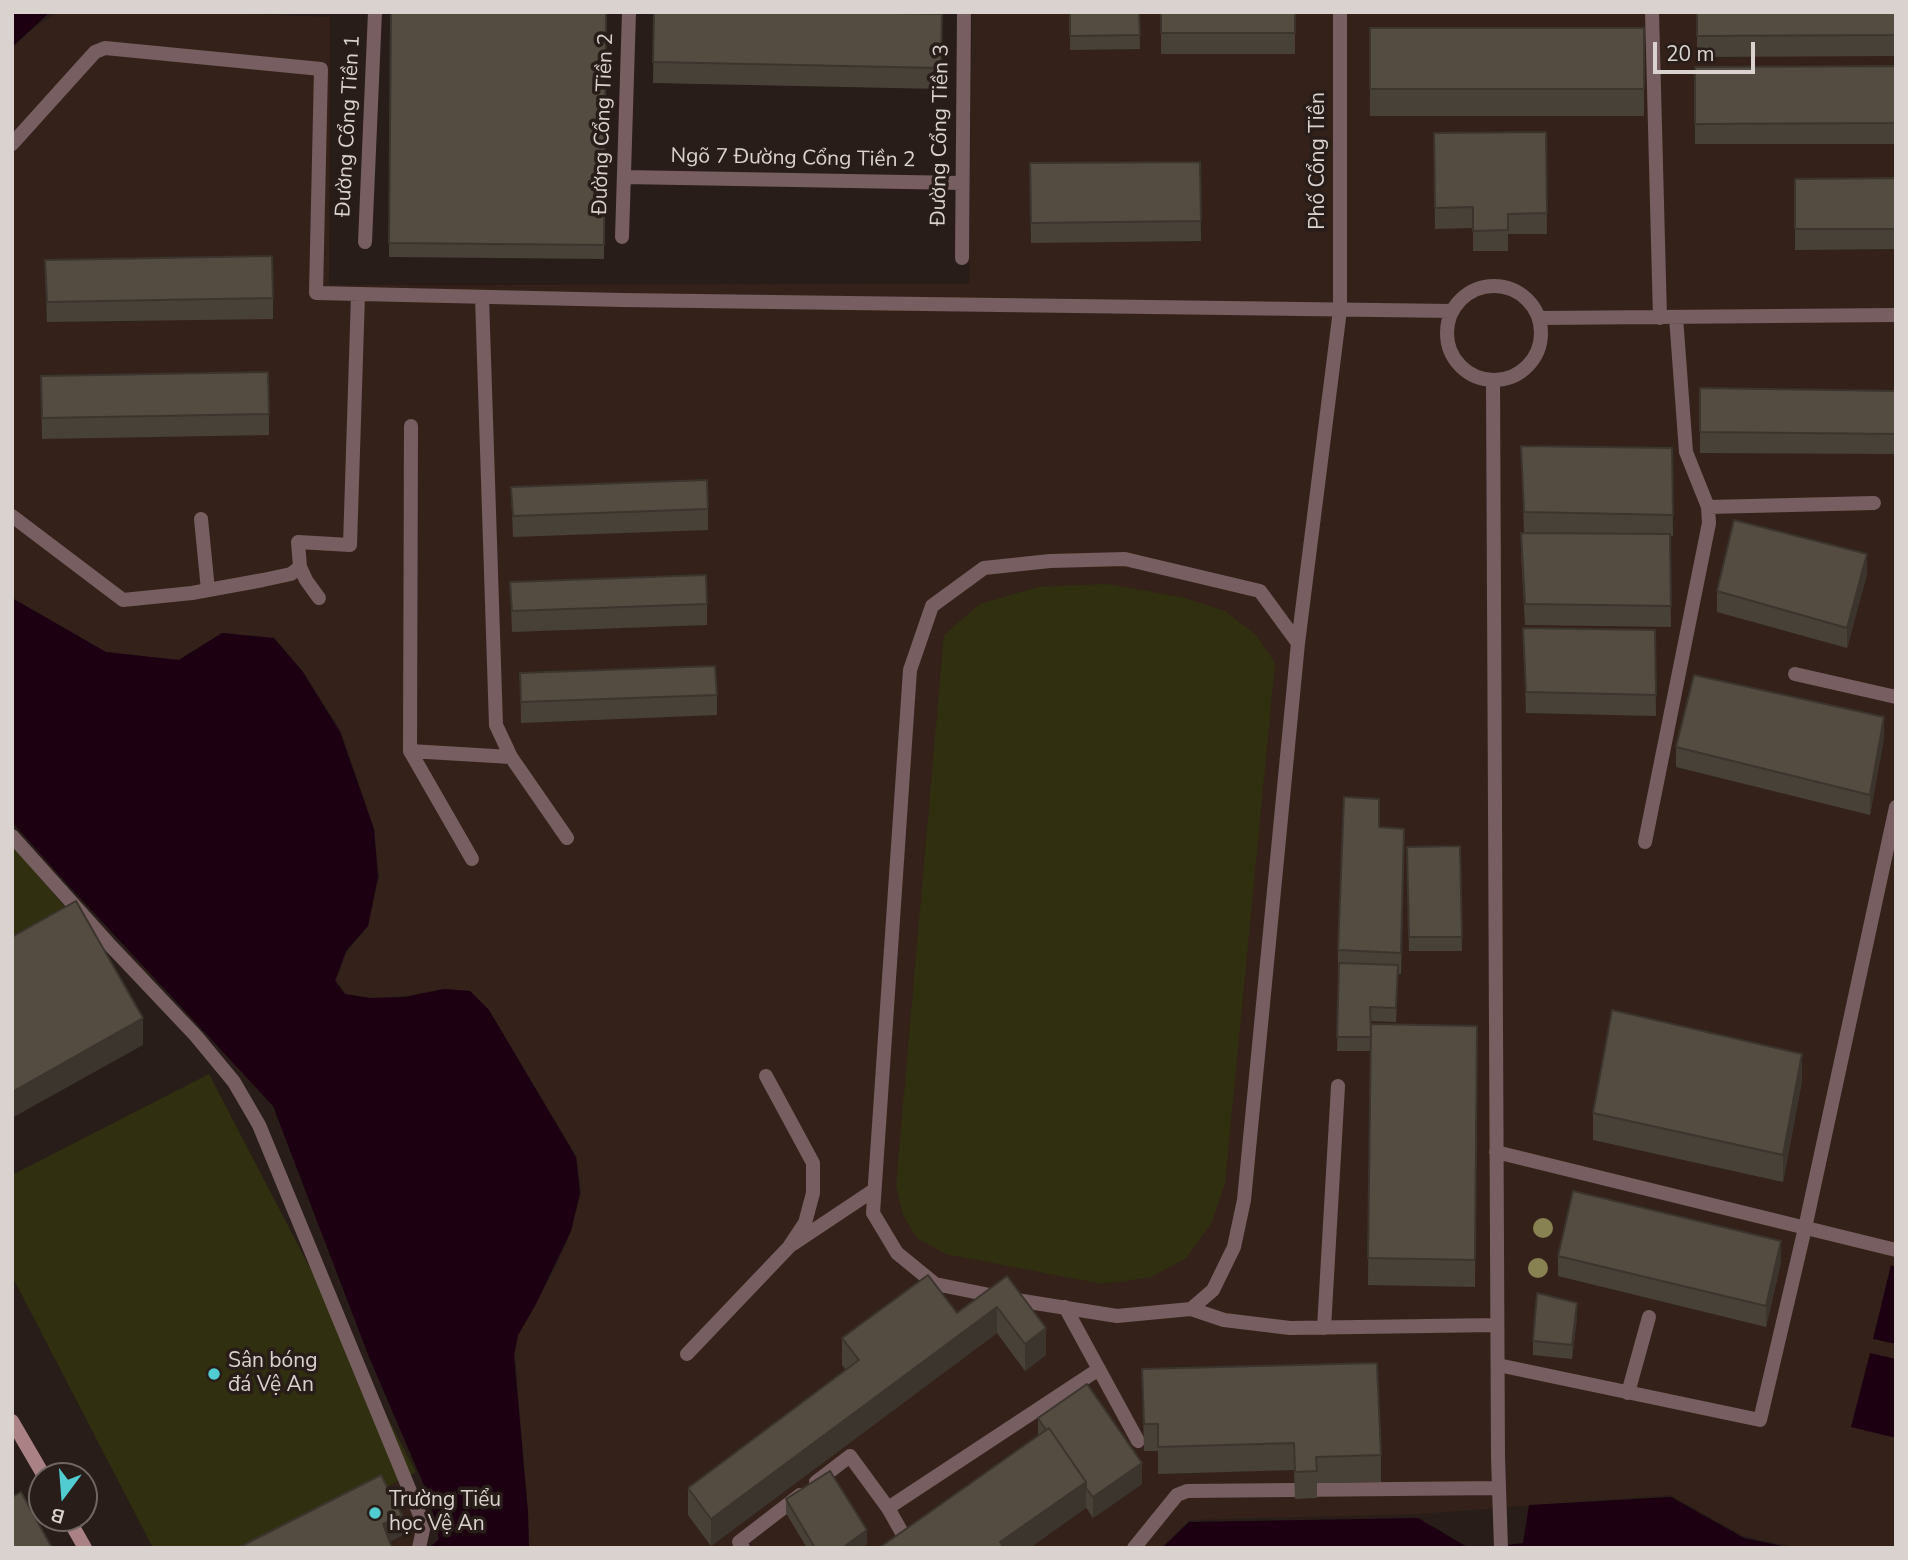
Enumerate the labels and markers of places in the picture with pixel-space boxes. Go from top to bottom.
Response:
place label: Sân bóng đá Vệ An [228,1349,318,1399]
marker: Sân bóng đá Vệ An [206,1366,222,1382]
place label: Trường Tiểu học Vệ An [389,1488,501,1538]
marker: Trường Tiểu học Vệ An [367,1505,383,1521]

